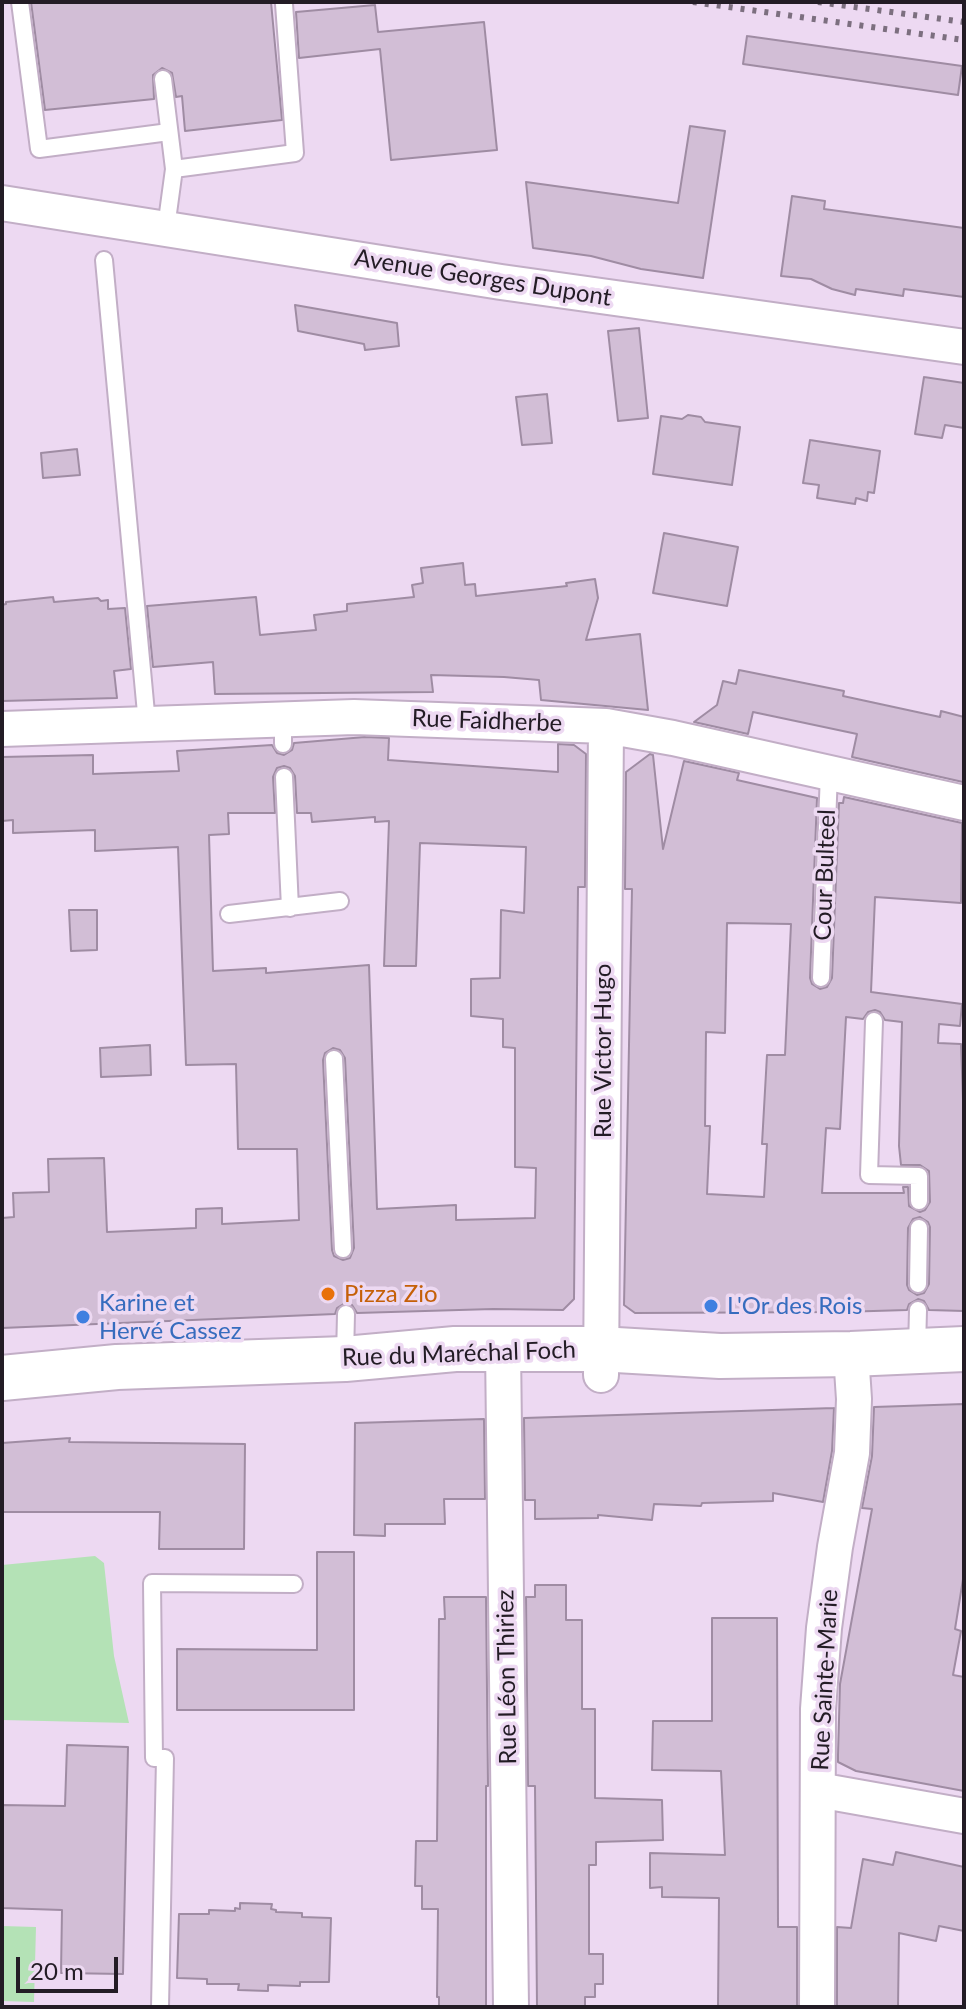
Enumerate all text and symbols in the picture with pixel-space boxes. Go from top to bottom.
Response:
street label: Avenue Georges Dupont [353,243,613,313]
street label: Rue Faidherbe [411,704,563,738]
street label: Cour Bulteel [808,809,842,941]
street label: Rue Victor Hugo [589,964,617,1138]
place label: Pizza Zio [344,1280,438,1308]
marker: Pizza Zio [319,1285,337,1303]
place label: Karine et Hervé Cassez [99,1289,241,1345]
place label: L'Or des Rois [727,1292,862,1320]
marker: L'Or des Rois [702,1297,720,1315]
marker: Karine et Hervé Cassez [74,1308,92,1326]
street label: Rue du Maréchal Foch [342,1336,576,1372]
street label: Rue Léon Thiriez [491,1589,523,1765]
street label: Rue Sainte-Marie [806,1589,844,1771]
scale bar [20,1941,122,1991]
text: 20 m [30,1956,84,1985]

